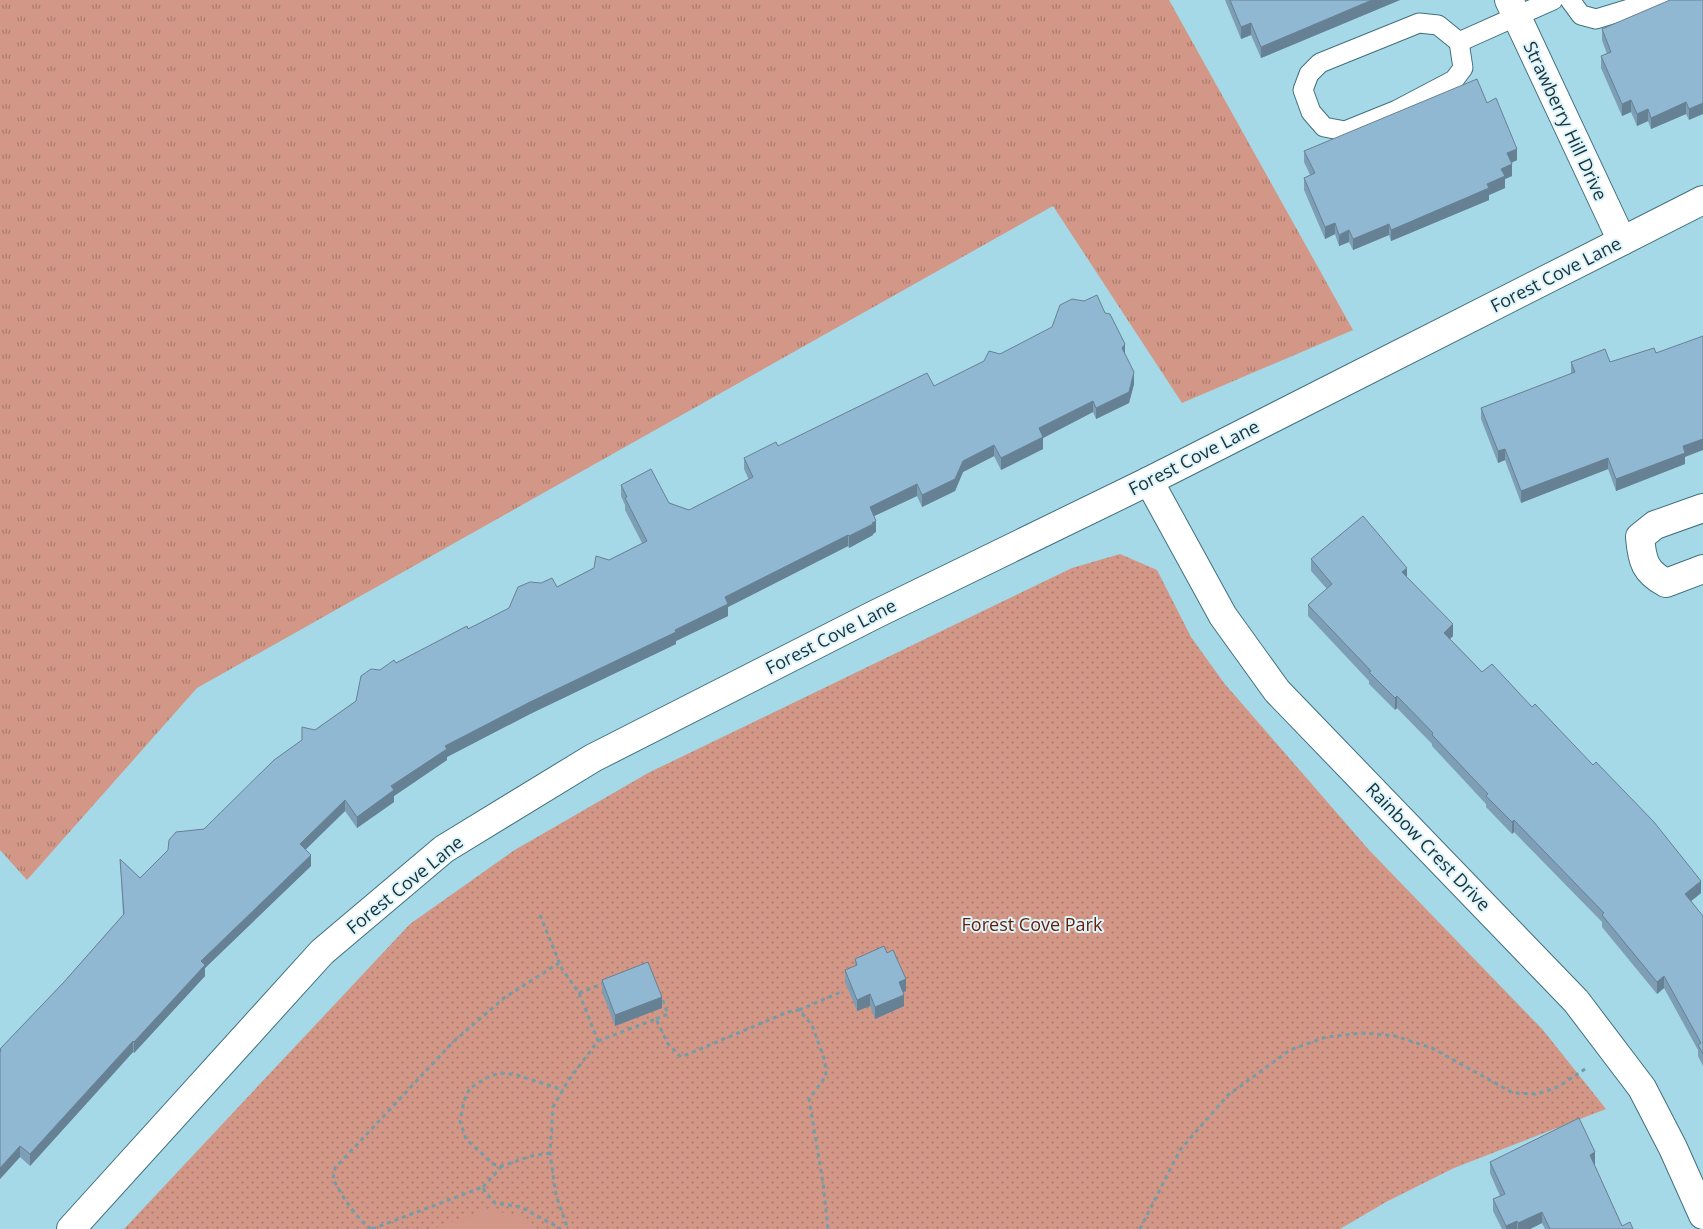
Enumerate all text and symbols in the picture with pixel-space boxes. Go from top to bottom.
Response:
street label: Strawberry Hill Drive [1519,37,1613,204]
street label: Forest Cove Lane [1486,231,1625,317]
street label: Forest Cove Lane [1124,414,1263,500]
street label: Forest Cove Lane [761,593,900,679]
street label: Rainbow Crest Drive [1361,777,1496,916]
street label: Forest Cove Lane [341,830,468,939]
park label: Forest Cove Park [962,912,1103,936]

